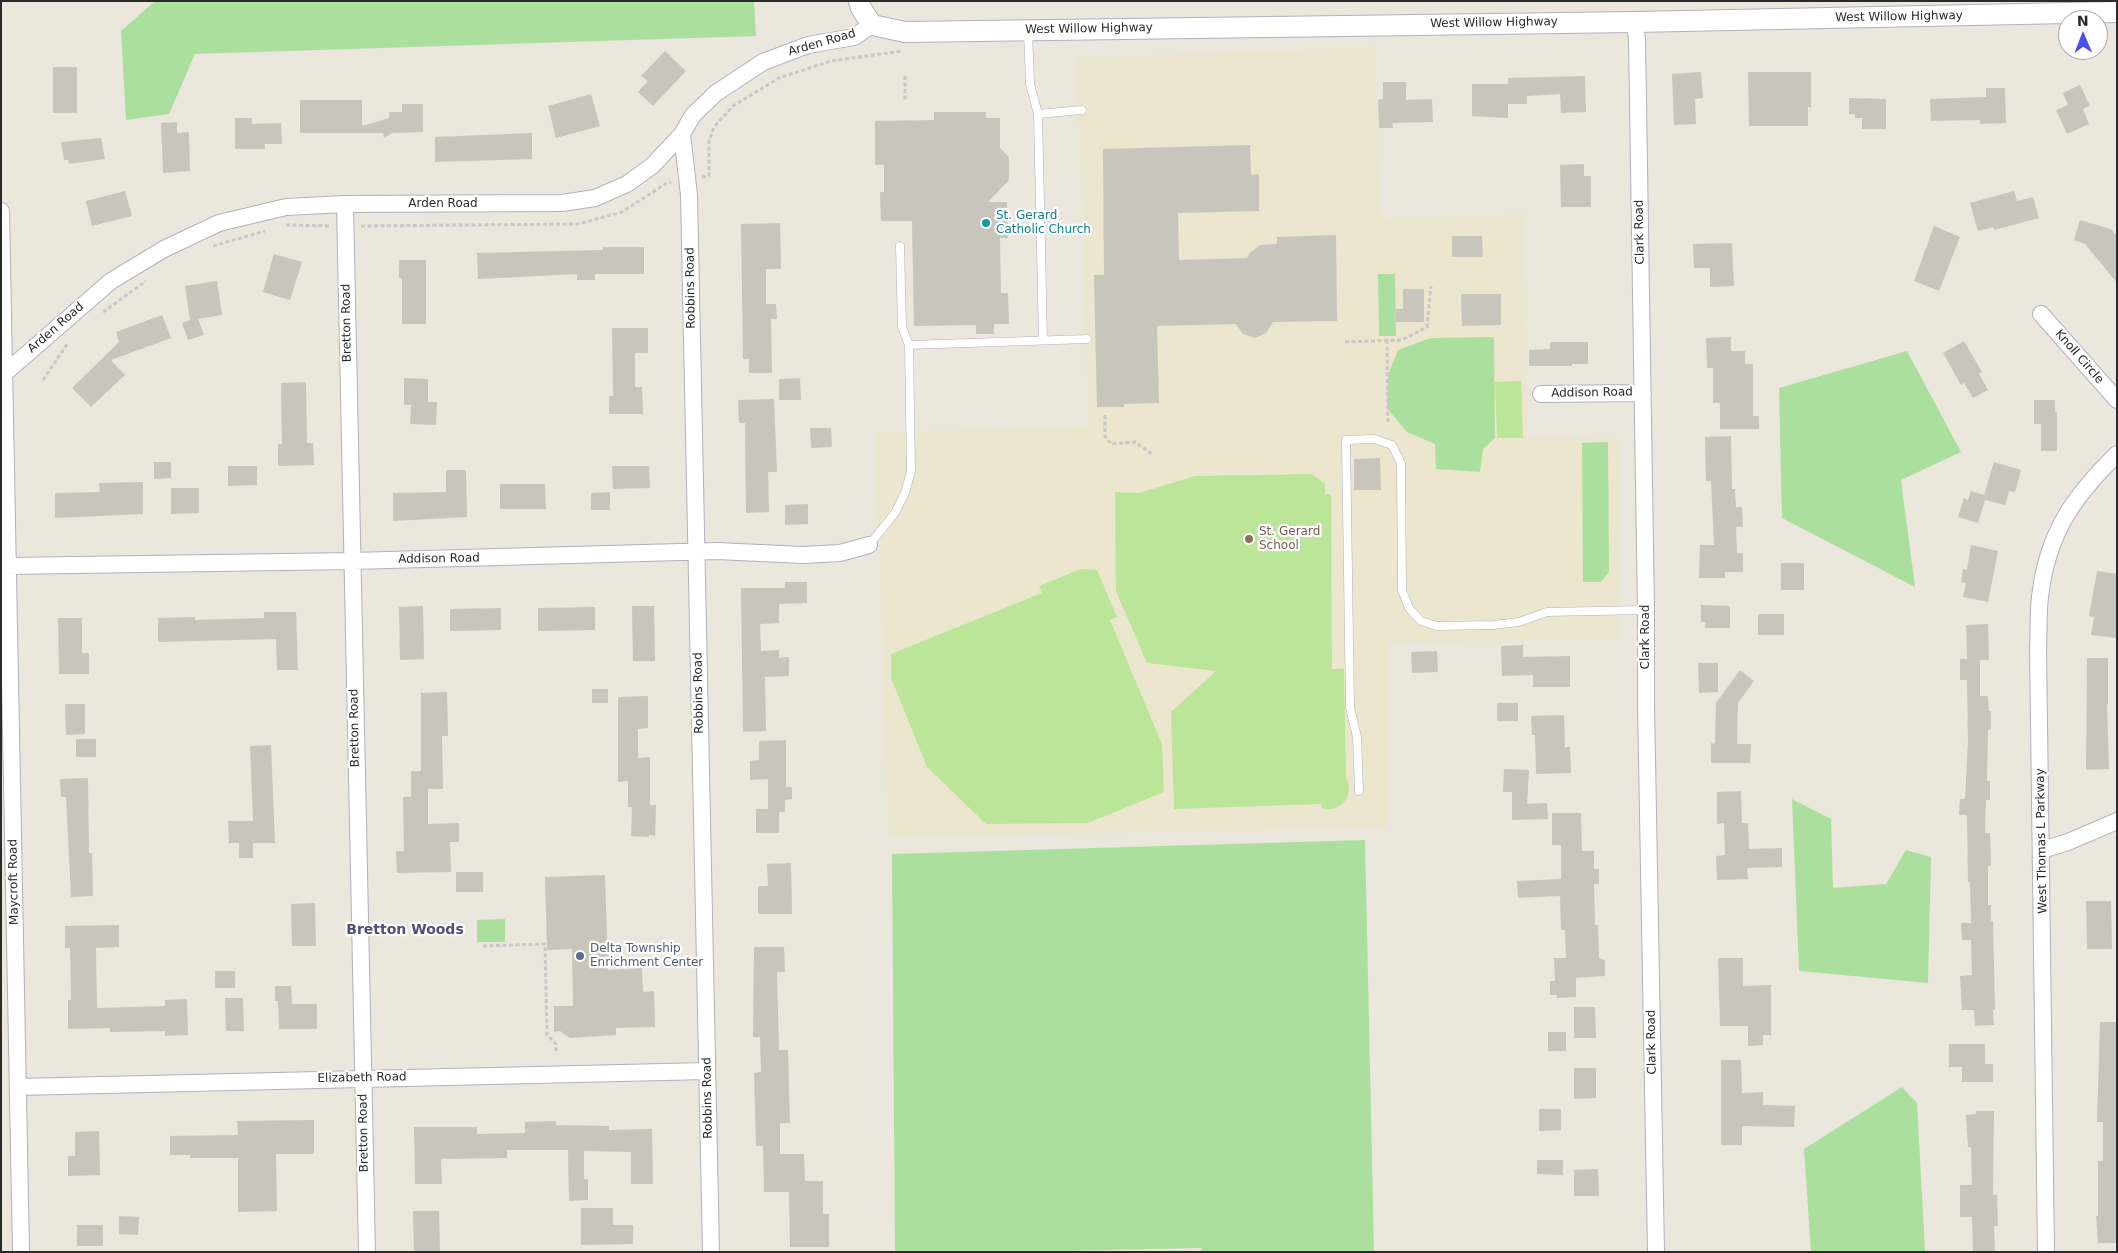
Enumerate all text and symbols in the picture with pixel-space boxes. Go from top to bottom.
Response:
street label: West Willow Highway [1835,9,1963,25]
north arrow [2058,10,2108,60]
text: N [2077,13,2089,29]
street label: West Willow Highway [1430,15,1558,31]
street label: West Willow Highway [1025,21,1153,37]
street label: Arden Road [787,27,857,59]
street label: Arden Road [408,197,478,211]
street label: Clark Road [1632,199,1648,265]
place label: St. Gerard Catholic Church [996,209,1091,237]
marker: St. Gerard Catholic Church [980,217,992,229]
street label: Robbins Road [683,247,699,329]
street label: Bretton Road [339,284,355,362]
street label: Arden Road [25,300,87,356]
street label: Knoll Circle [2052,327,2106,387]
street label: Addison Road [1551,385,1633,401]
place label: St. Gerard School [1259,525,1320,553]
marker: St. Gerard School [1243,533,1255,545]
street label: Addison Road [398,551,480,567]
street label: Clark Road [1639,605,1653,669]
street label: Robbins Road [691,652,707,734]
street label: Bretton Road [347,689,363,767]
street label: West Thomas L Parkway [2034,768,2050,914]
street label: Maycroft Road [6,839,22,925]
district label: Bretton Woods [346,922,464,938]
place label: Delta Township Enrichment Center [590,942,703,970]
marker: Delta Township Enrichment Center [574,950,586,962]
street label: Clark Road [1644,1009,1660,1075]
street label: Robbins Road [700,1057,716,1139]
street label: Elizabeth Road [317,1070,407,1086]
street label: Bretton Road [356,1094,372,1172]

